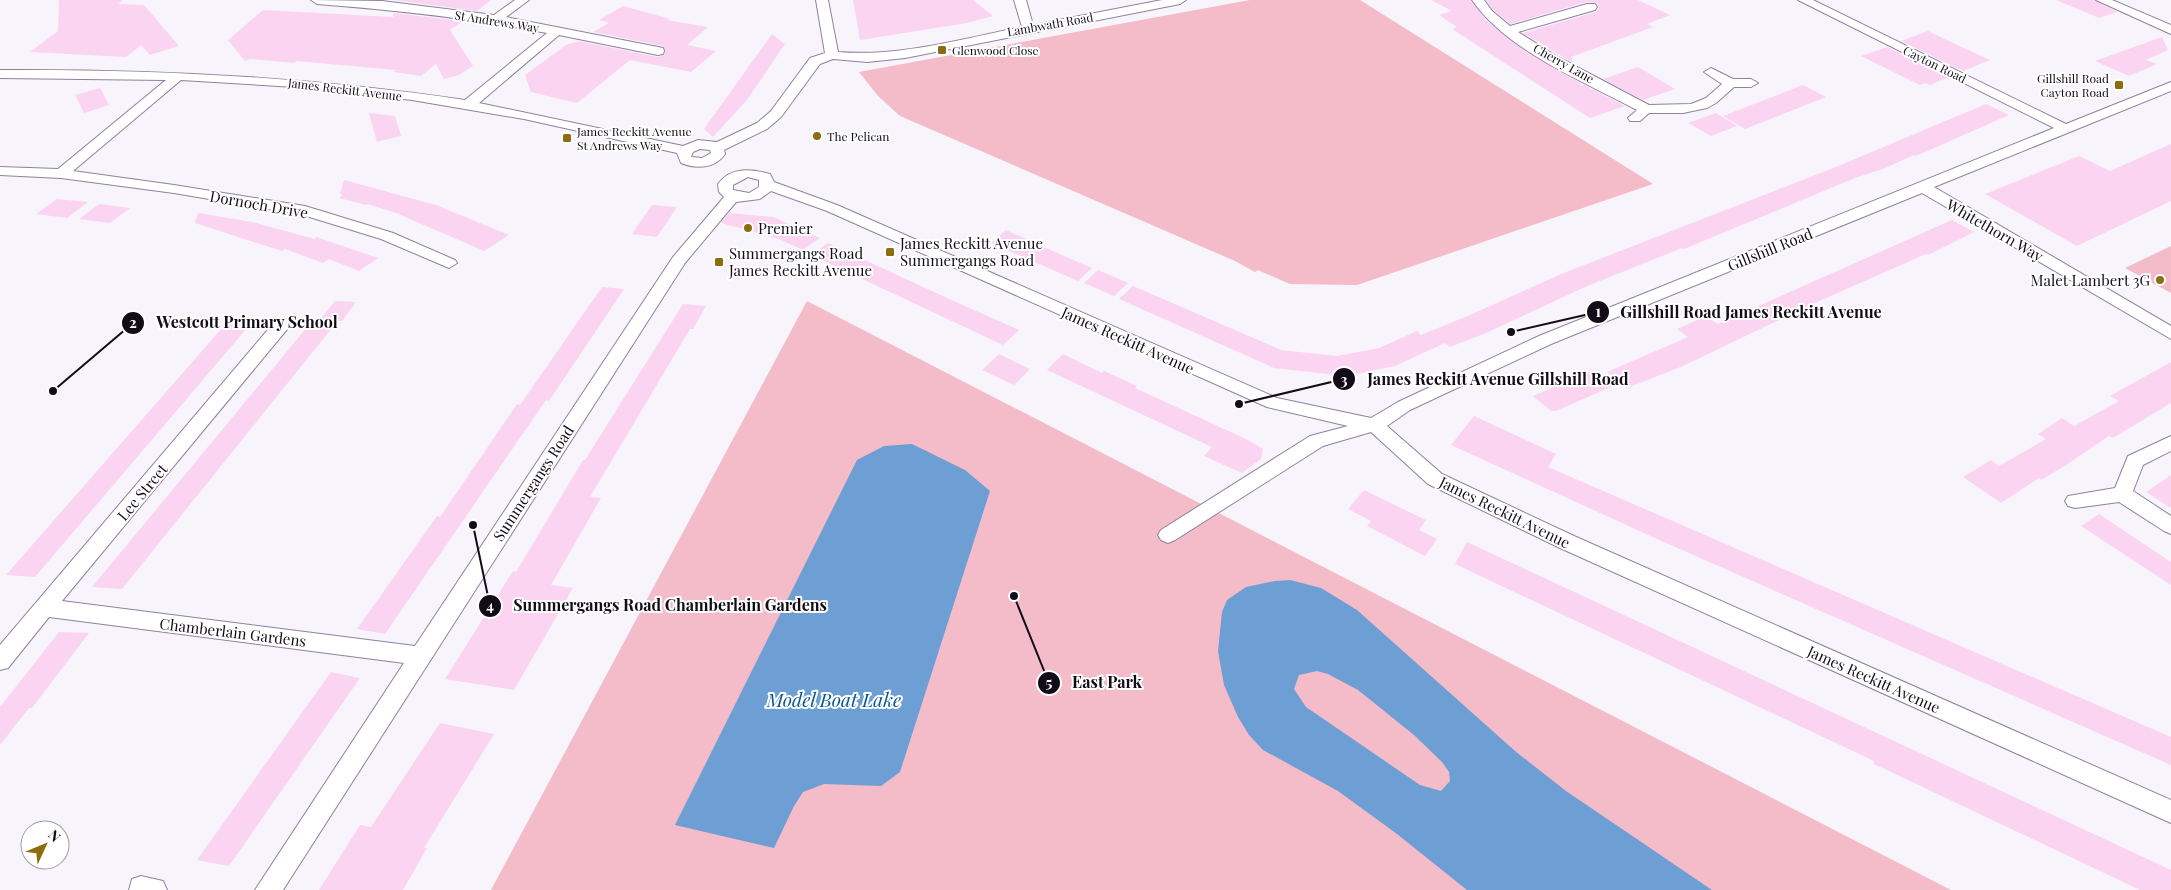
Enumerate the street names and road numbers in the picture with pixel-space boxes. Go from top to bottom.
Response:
street label: St Andrews Way [454,6,540,36]
street label: Lambwath Road [1006,9,1094,39]
street label: Cherry Lane [1531,40,1597,86]
street label: Cayton Road [1901,42,1969,86]
street label: James Reckitt Avenue [286,74,403,104]
street label: Dornoch Drive [208,186,310,222]
street label: Whitethorn Way [1942,194,2047,266]
street label: Gillshill Road [1725,223,1816,275]
street label: James Reckitt Avenue [1058,301,1197,378]
street label: Summergangs Road [488,421,578,545]
street label: Lee Street [112,459,172,524]
street label: James Reckitt Avenue [1435,471,1574,552]
street label: Chamberlain Gardens [159,613,307,651]
street label: James Reckitt Avenue [1804,640,1943,717]

